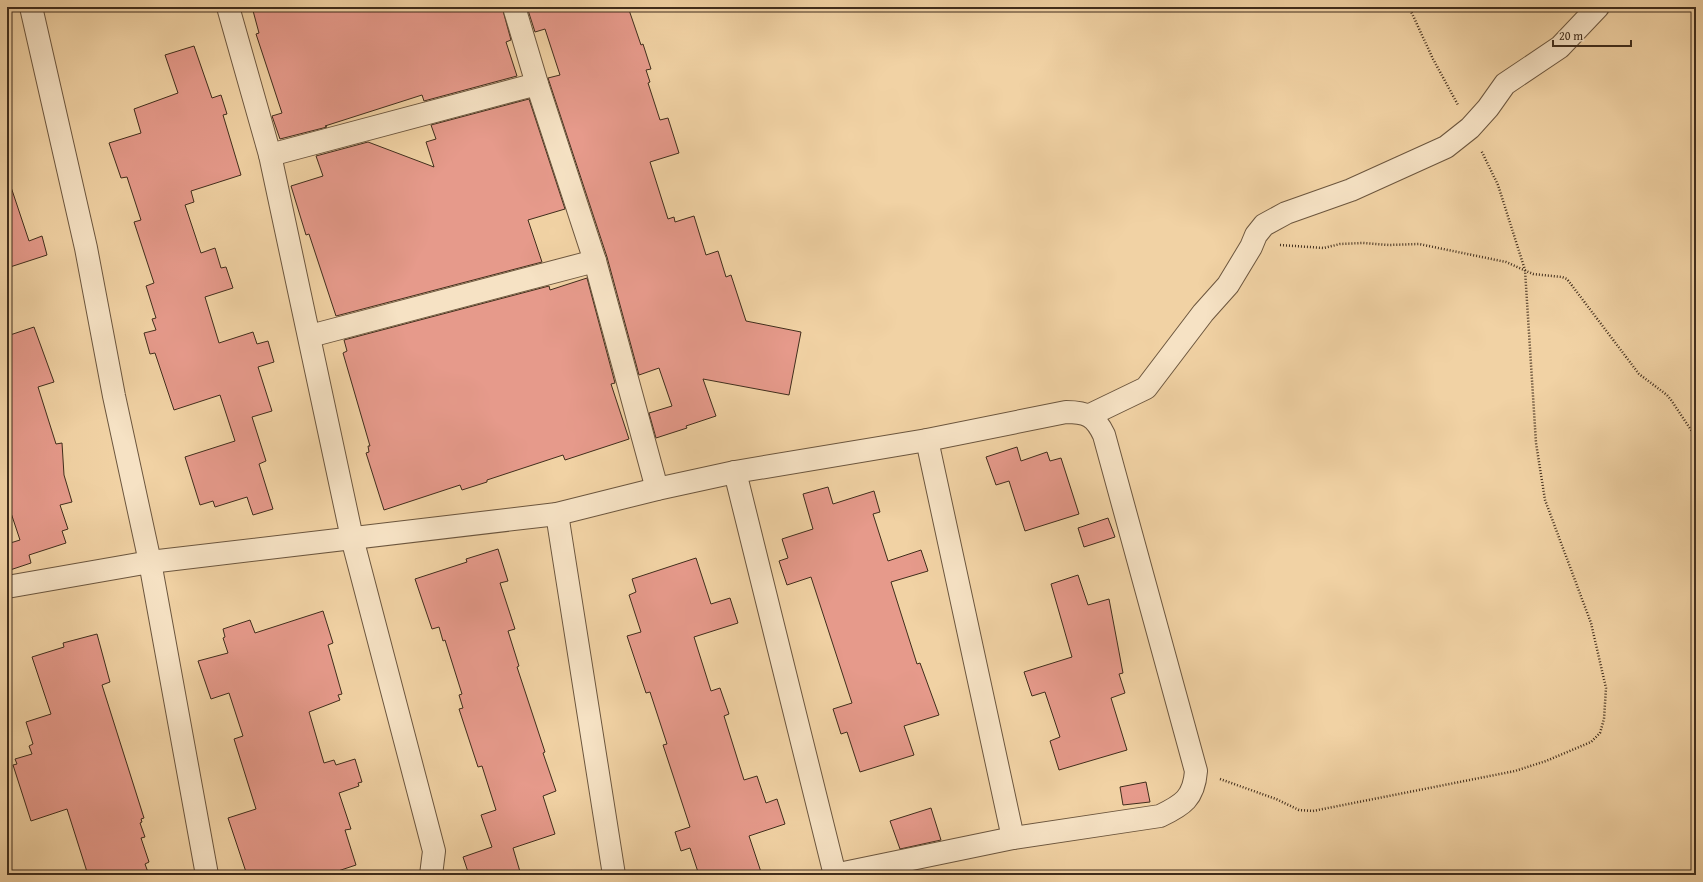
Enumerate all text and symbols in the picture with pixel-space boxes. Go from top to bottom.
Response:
scale bar [1553,22,1631,48]
text: 20 m [1559,27,1583,44]

